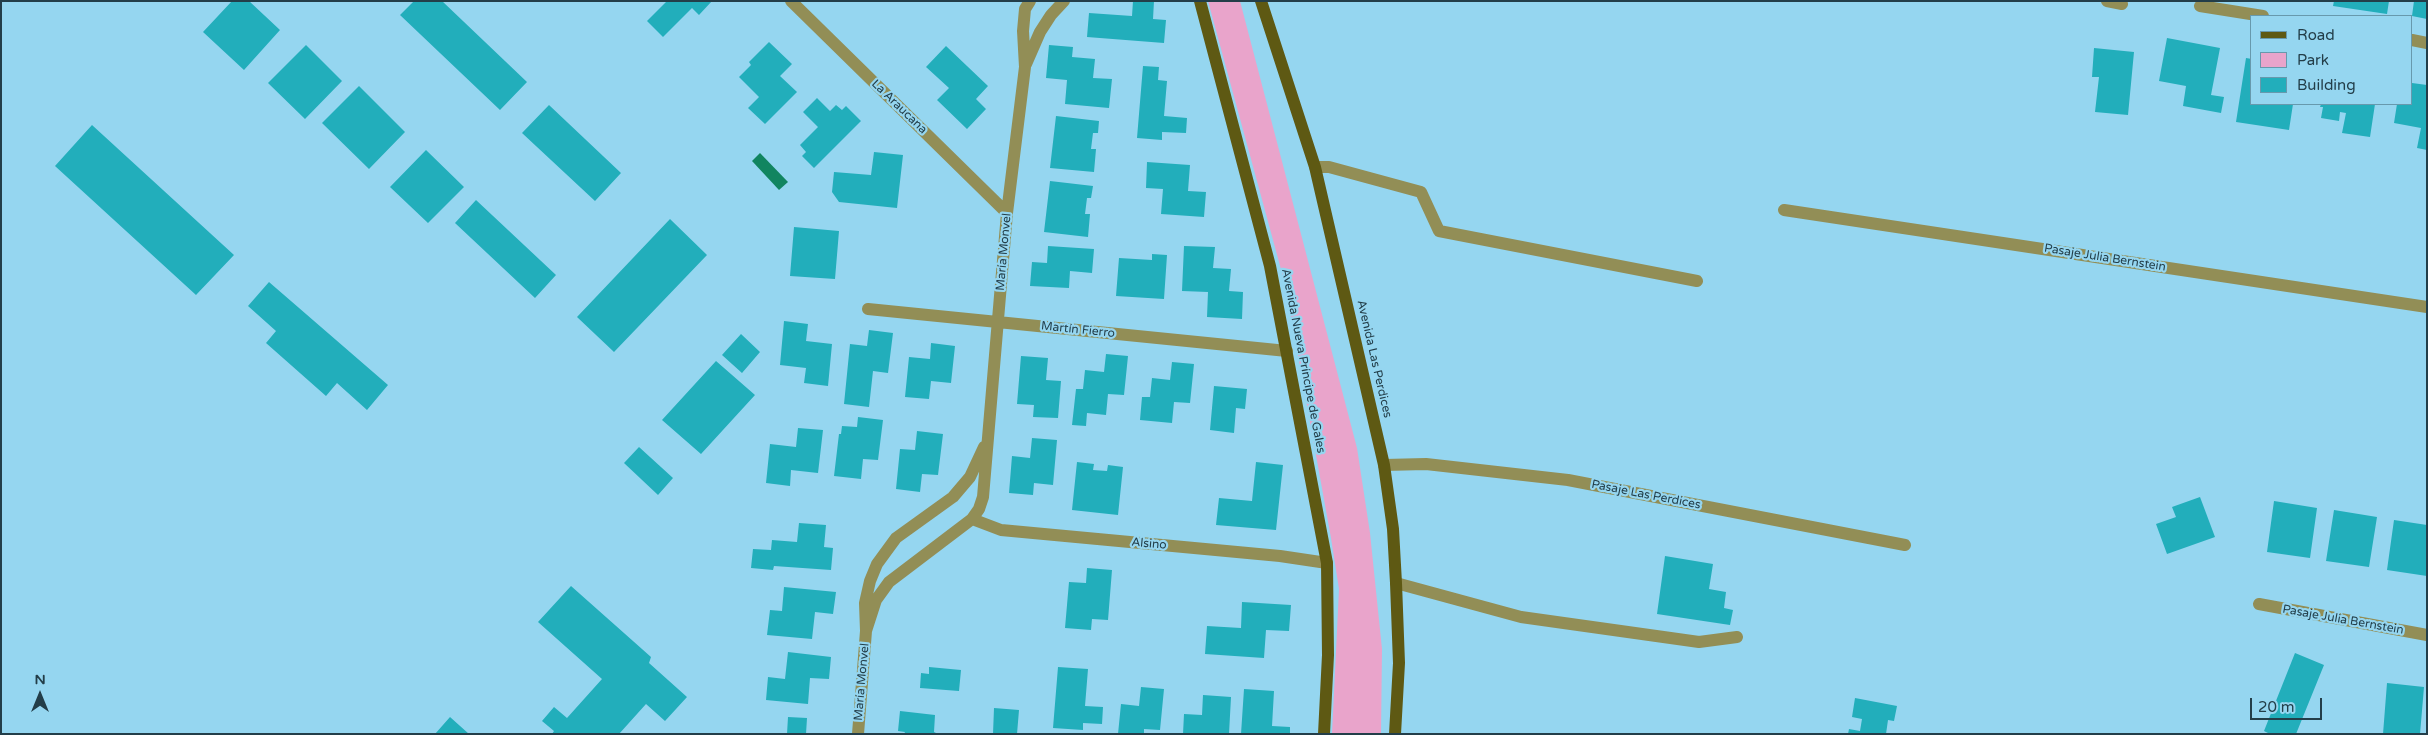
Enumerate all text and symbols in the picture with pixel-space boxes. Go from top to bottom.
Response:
legend [2250,15,2413,105]
text: Road [2297,26,2335,44]
text: Park [2297,51,2329,69]
text: Building [2297,76,2356,94]
street label: La Araucana [868,77,930,137]
street label: María Monvel [993,213,1015,291]
street label: Pasaje Julia Bernstein [2043,241,2167,275]
street label: Avenida Nueva Príncipe de Gales [1278,268,1328,454]
street label: Avenida Las Perdices [1353,299,1395,419]
street label: Martín Fierro [1040,319,1116,341]
street label: Pasaje Las Perdices [1590,477,1702,513]
street label: Alsino [1131,535,1167,553]
street label: Pasaje Julia Bernstein [2281,602,2405,638]
street label: María Monvel [851,643,873,721]
north arrow [15,670,65,720]
text: N [34,671,46,688]
scale bar [2253,688,2326,720]
text: 20 m [2258,698,2295,716]

